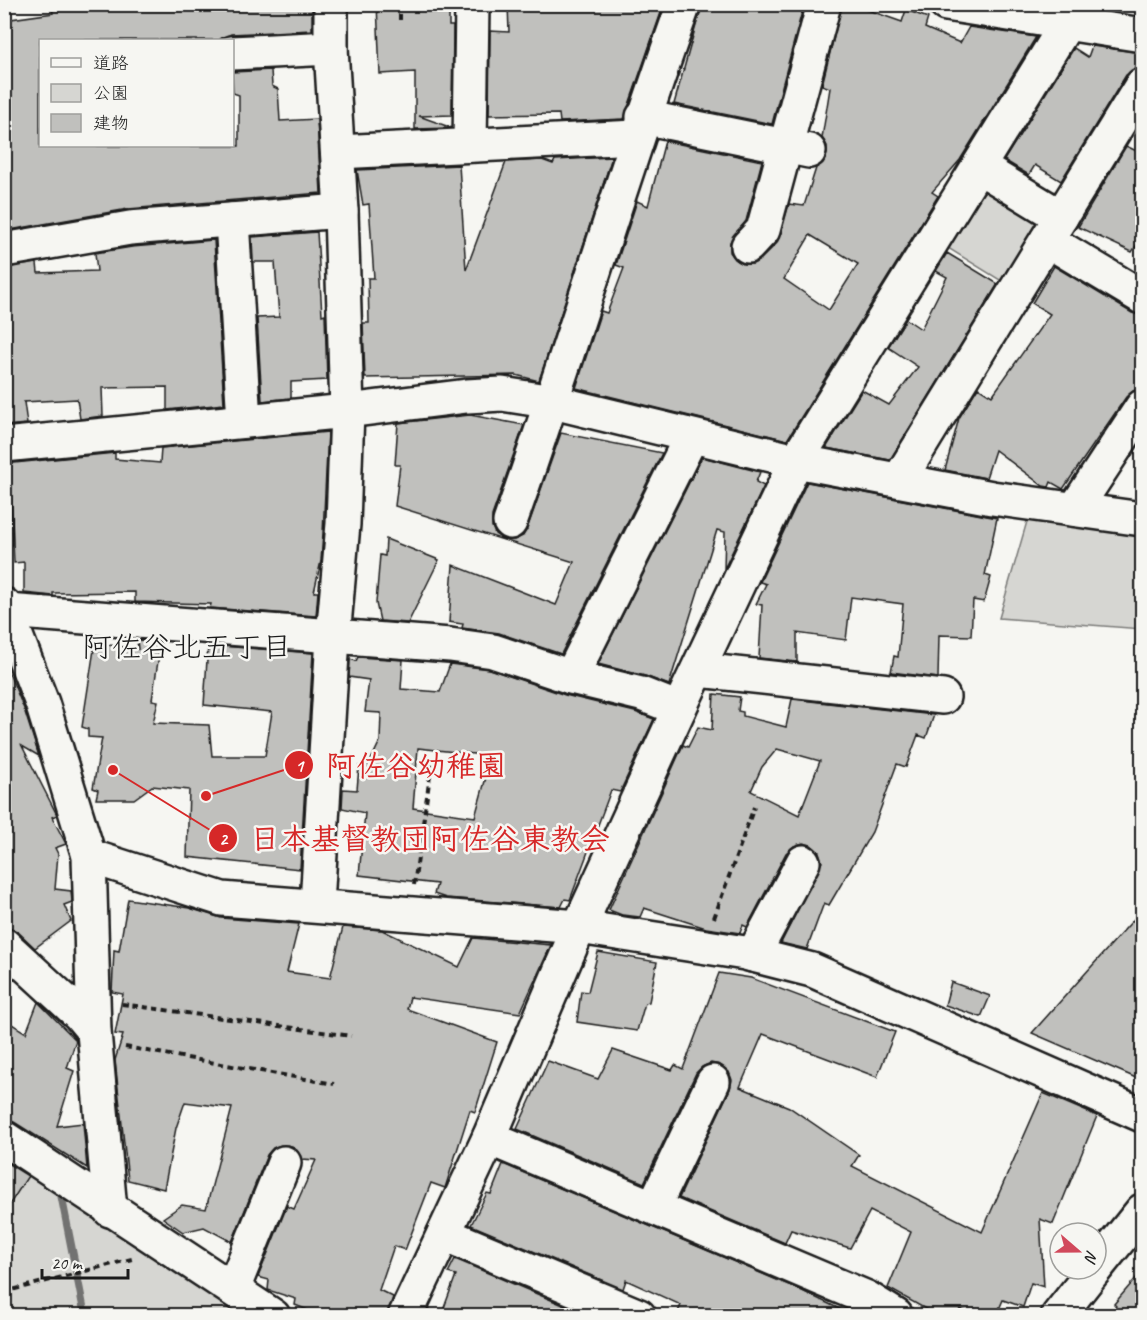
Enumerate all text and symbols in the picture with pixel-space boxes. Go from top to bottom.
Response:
legend [39,39,234,147]
text: 道路 [93,52,129,74]
text: 公園 [93,82,129,104]
text: 建物 [93,112,129,134]
district label: 阿佐谷北五丁目 [82,628,292,666]
callout: 阿佐谷幼稚園 [284,741,518,789]
text: 阿佐谷幼稚園 [326,747,506,785]
text: 1 [295,755,305,777]
callout: 日本基督教団阿佐谷東教会 [208,814,622,862]
text: 日本基督教団阿佐谷東教会 [250,820,610,858]
text: 2 [219,828,229,850]
north arrow [1048,1221,1108,1281]
scale bar [42,1242,128,1280]
text: N [1079,1248,1102,1267]
text: 20 m [51,1252,84,1274]

